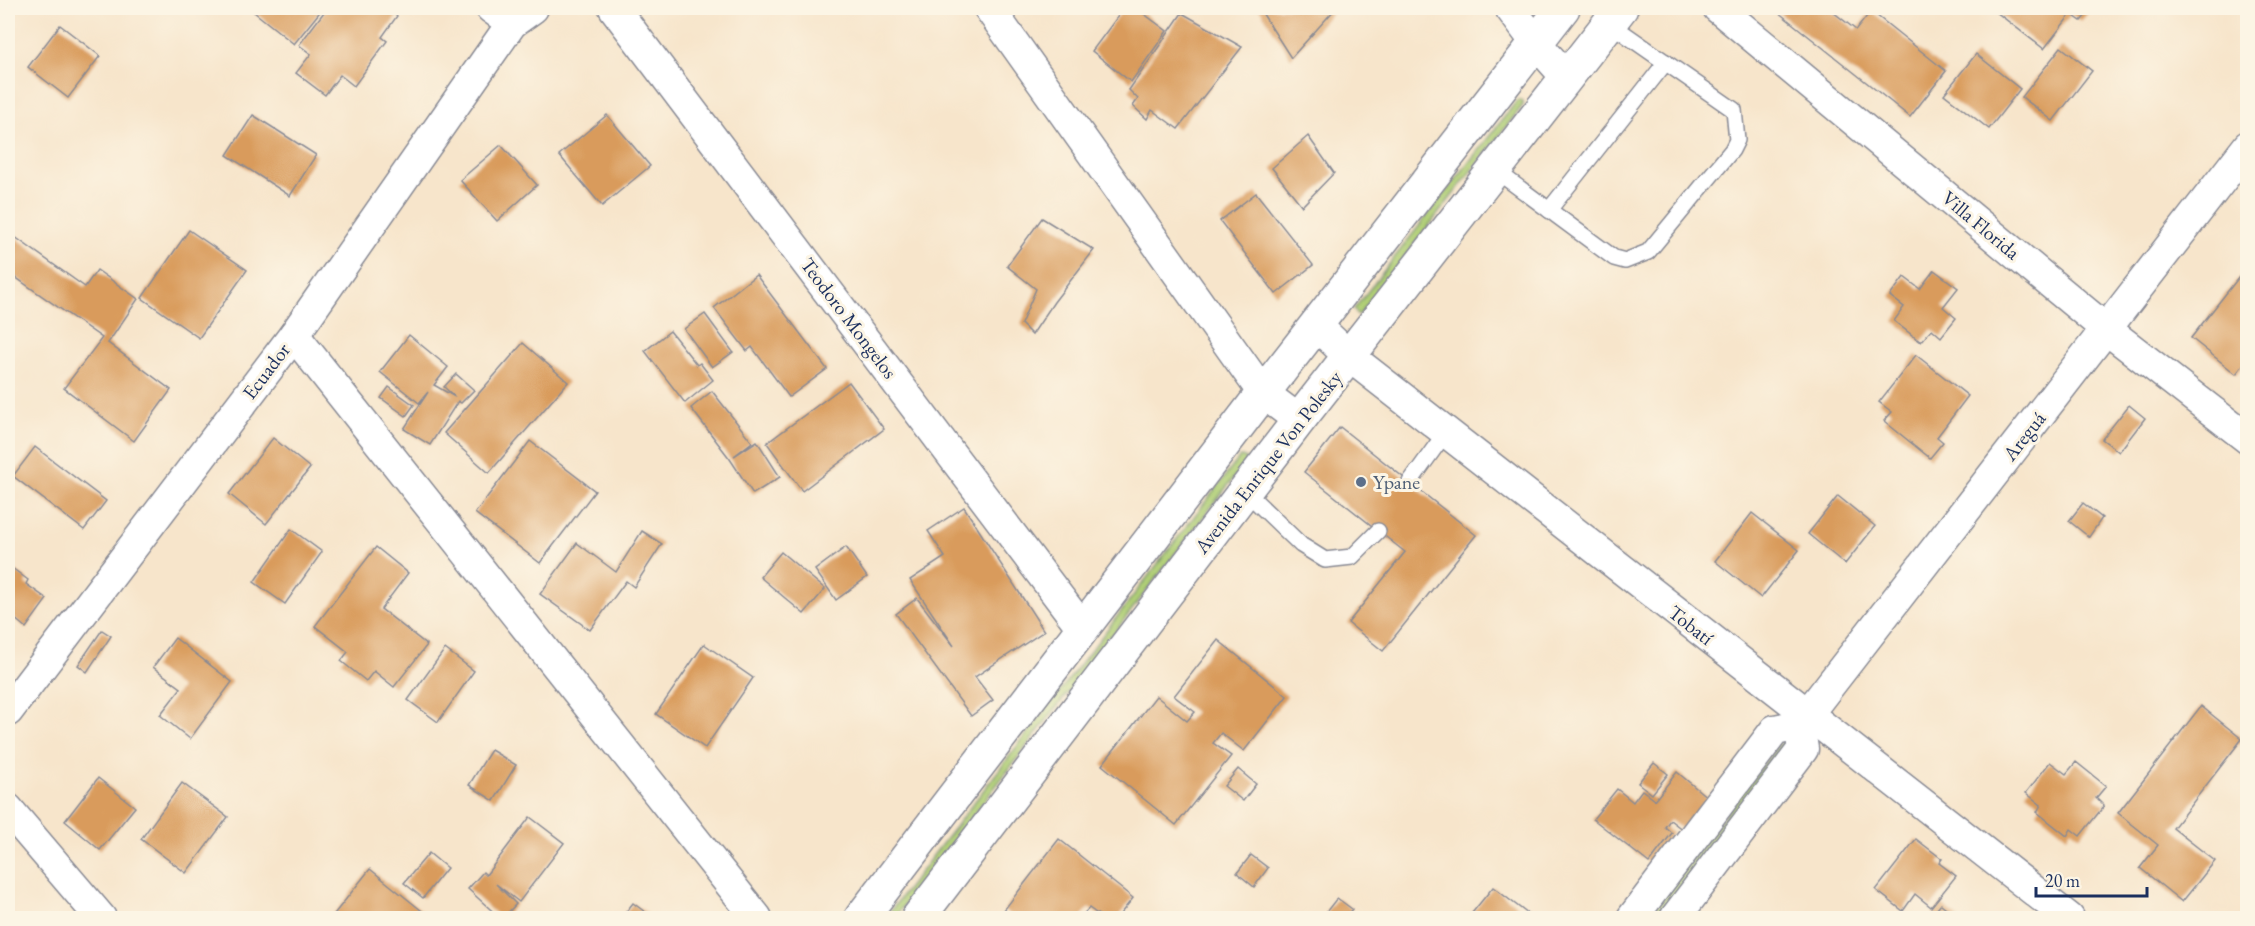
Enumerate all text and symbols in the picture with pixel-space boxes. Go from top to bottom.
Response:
street label: Villa Florida [1937,185,2025,265]
street label: Teodoro Mongelos [795,252,903,384]
street label: Ecuador [236,337,296,404]
street label: Avenida Enrique Von Polesky [1188,365,1348,559]
street label: Areguá [1996,406,2051,467]
place label: Ypane [1373,469,1420,495]
marker: Ypane [1354,475,1368,489]
street label: Tobatí [1663,599,1719,651]
scale bar [2036,860,2147,898]
text: 20 m [2045,869,2080,892]

